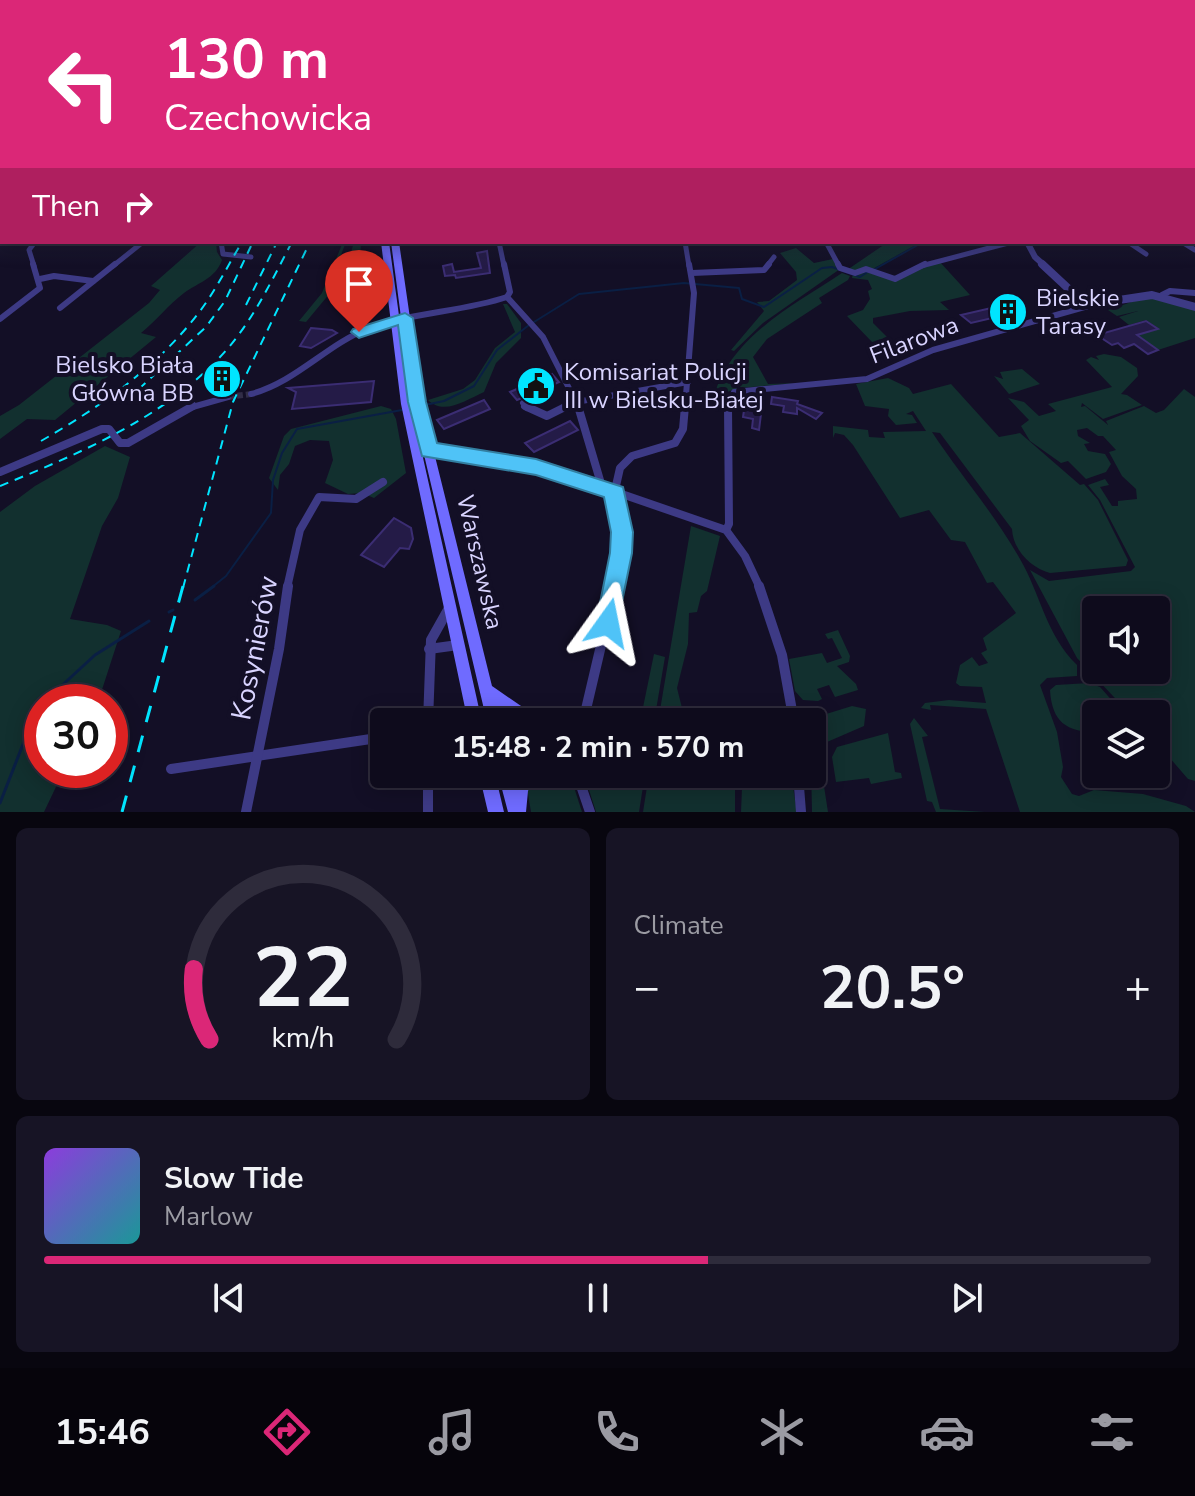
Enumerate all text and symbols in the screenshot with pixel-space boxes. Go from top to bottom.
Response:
text: 130 m [164,21,329,98]
icon: left [32,32,136,136]
text: Czechowicka [164,94,372,143]
icon: right [116,184,160,228]
text: Then [32,186,100,227]
pin [325,250,393,332]
icon: arrive [337,262,381,306]
place label: Bielskie Tarasy [1036,282,1119,342]
building icon: Bielskie Tarasy [987,291,1029,333]
street label: Filarowa [865,308,963,372]
place label: Bielsko Biała Główna BB [55,349,194,409]
place label: Komisariat Policji III w Bielsku-Białej [564,356,764,416]
building icon: Bielsko Biała Główna BB [201,358,243,400]
public building icon: Komisariat Policji III w Bielsku-Białej [515,365,557,407]
street label: Warszawska [449,491,511,633]
street label: Kosynierów [222,573,288,723]
position arrow [566,581,650,665]
map controls [1082,596,1170,788]
button: sound [1082,596,1170,684]
speed limit sign: 30 [24,684,128,788]
button: layers [1082,700,1170,788]
text: 15:48 · 2 min · 570 m [452,727,744,768]
text: Climate [634,908,724,943]
text: 22 [253,922,353,1035]
text: 20.5° [819,947,965,1029]
text: − [634,958,660,1018]
text: + [1125,958,1151,1018]
text: km/h [271,1018,334,1057]
text: Slow Tide [164,1158,304,1199]
text: Marlow [164,1199,253,1234]
icon: previous [207,1276,251,1320]
icon: pause [576,1276,620,1320]
icon: next [945,1276,989,1320]
icon: directions [259,1404,315,1460]
icon: music [424,1404,480,1460]
icon: phone [589,1404,645,1460]
icon: climate [754,1404,810,1460]
icon: car [919,1404,975,1460]
icon: filters [1084,1404,1140,1460]
text: 15:46 [55,1408,150,1457]

